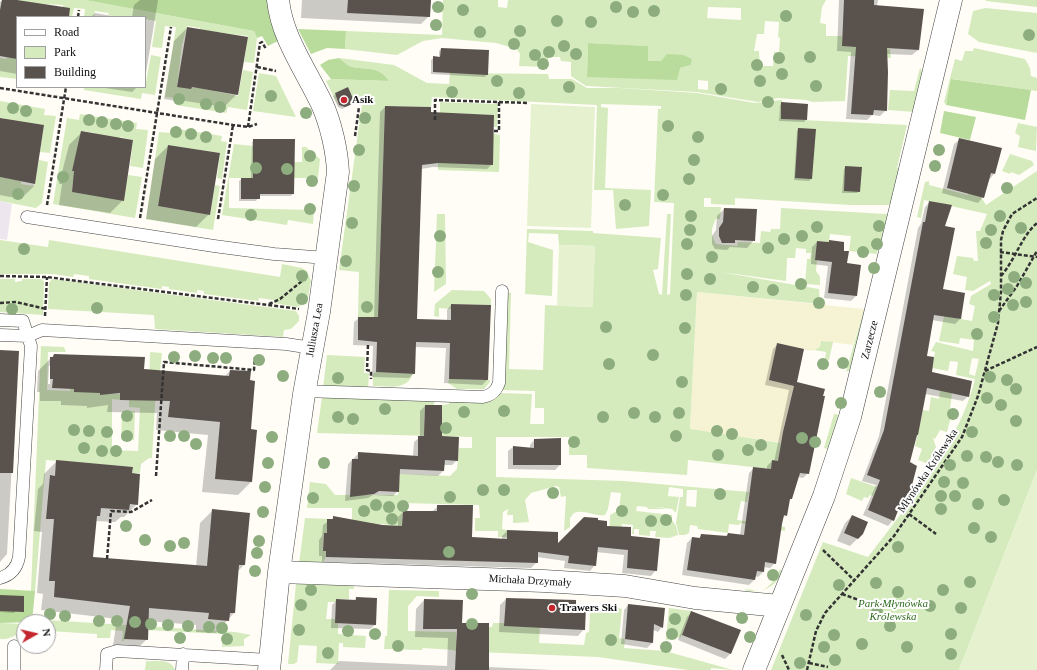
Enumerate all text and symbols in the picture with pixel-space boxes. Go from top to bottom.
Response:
legend [16,16,146,88]
text: Road [54,25,79,39]
text: Park [54,45,76,59]
text: Building [54,65,96,79]
place label: Asik [352,93,373,107]
marker: Asik [339,95,349,105]
street label: Juliusza Lea [304,302,326,358]
street label: Zarzecze [859,319,881,361]
street label: Młynówka Królewska [895,427,961,515]
street label: Michała Drzymały [488,572,572,590]
park label: Park Młynówka Królewska [858,597,928,623]
place label: Trawers Ski [560,601,617,615]
marker: Trawers Ski [547,603,557,613]
north arrow [16,614,56,654]
text: N [40,628,53,637]

